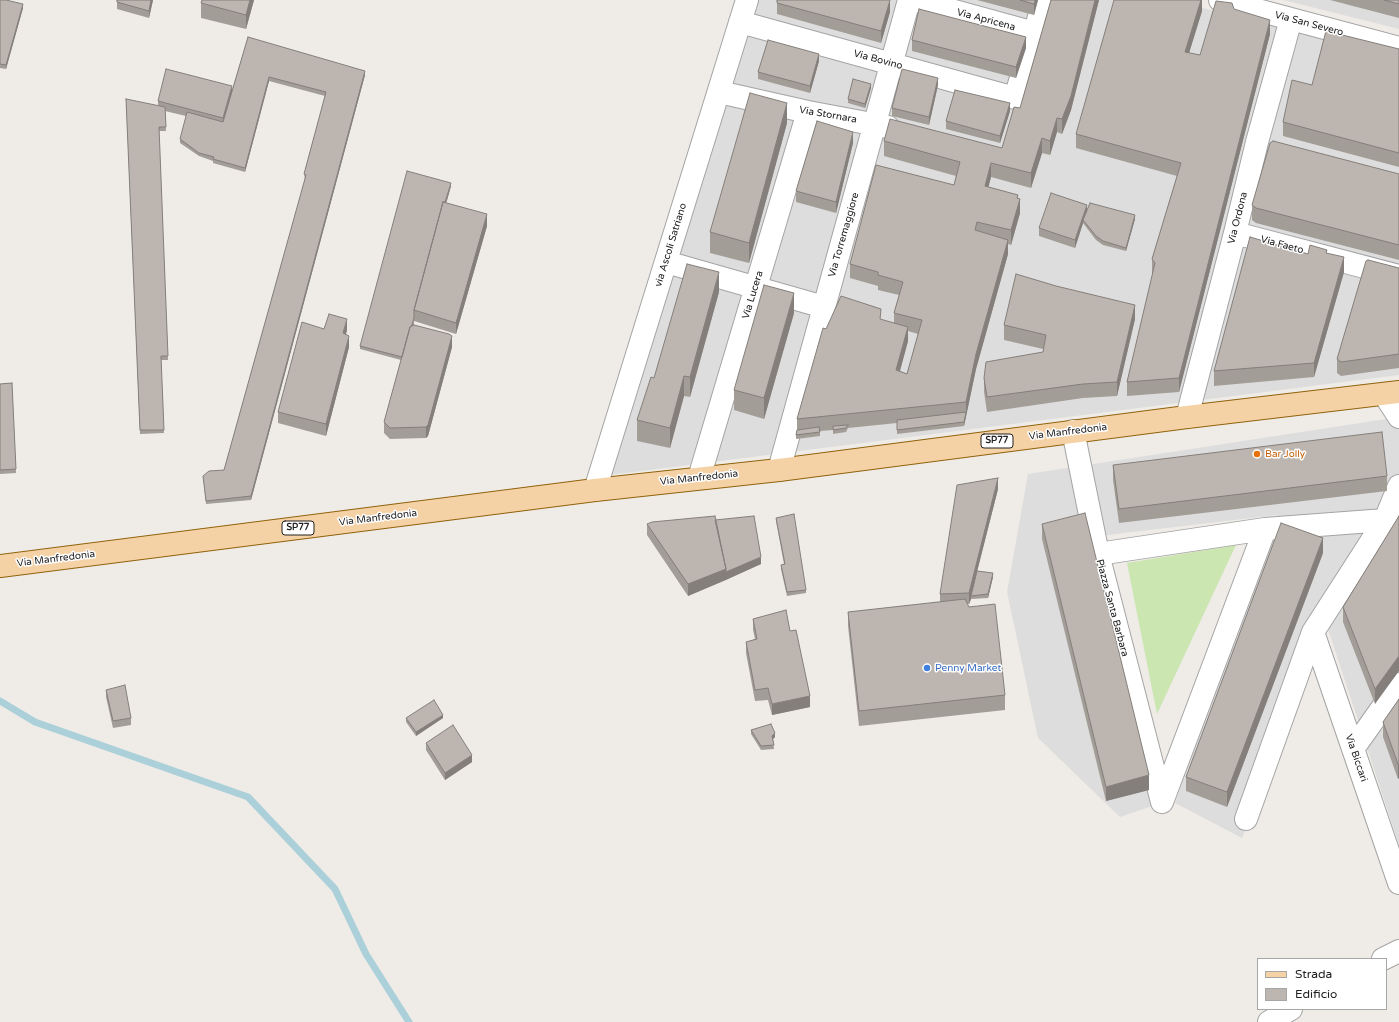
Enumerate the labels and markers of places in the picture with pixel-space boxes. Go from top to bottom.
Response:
place label: Bar Jolly [1265,448,1305,460]
marker: Bar Jolly [1252,449,1262,459]
place label: Penny Market [935,662,1001,674]
marker: Penny Market [922,663,932,673]

